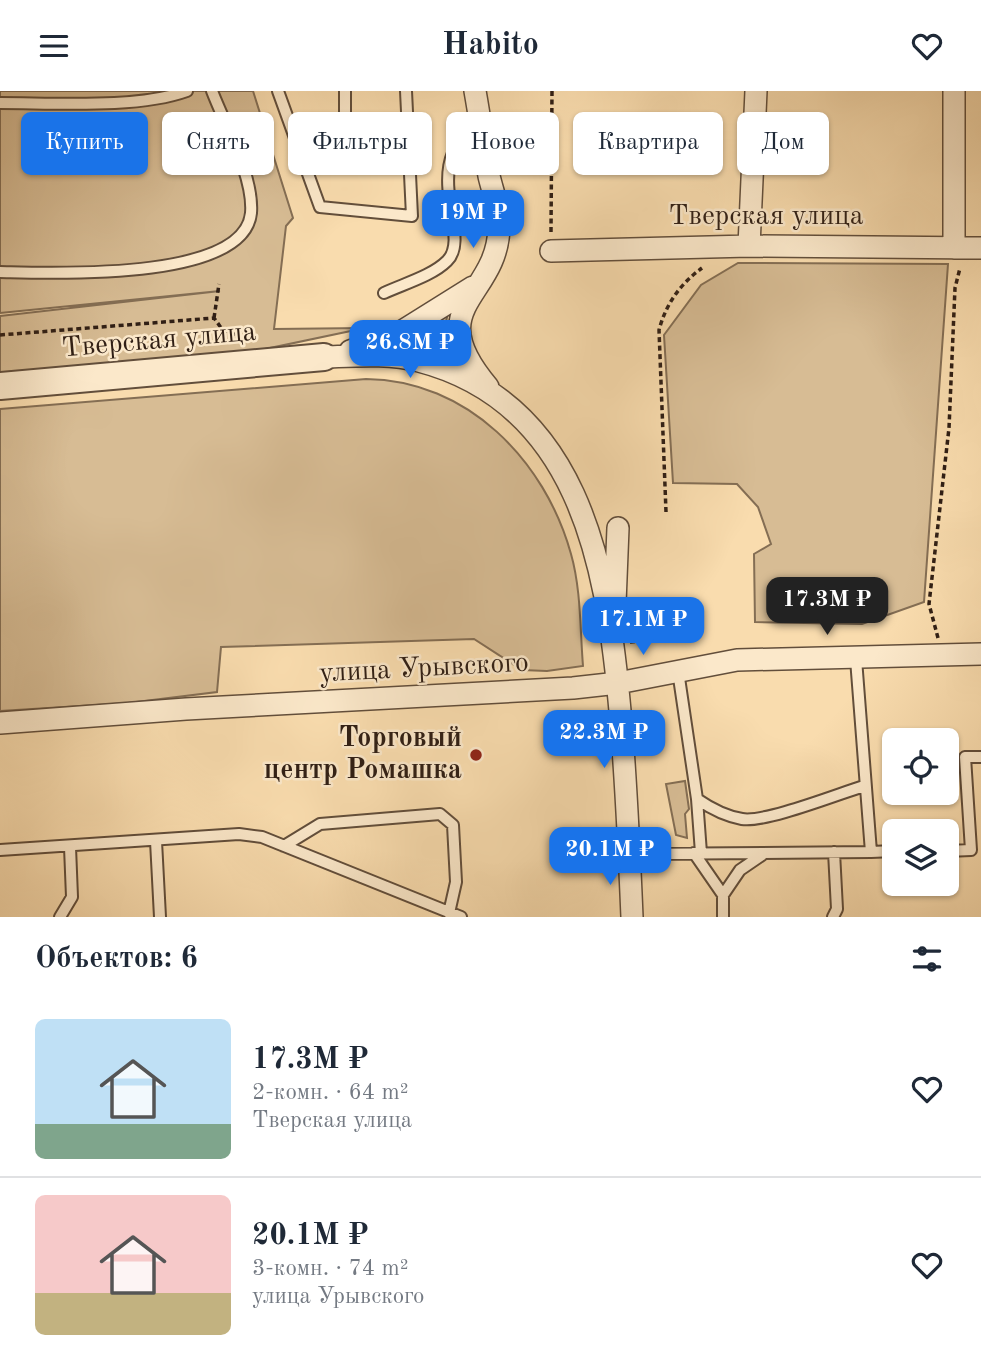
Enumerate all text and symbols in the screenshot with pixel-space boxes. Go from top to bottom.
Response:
icon: menu [35,27,73,65]
icon: heart [908,27,946,65]
text: Habito [442,30,539,62]
chip: Купить [21,112,148,175]
chip: Снять [162,112,274,175]
chip: Фильтры [288,112,432,175]
chip: Новое [446,112,559,175]
chip: Квартира [573,112,723,175]
chip: Дом [737,112,829,175]
pin: 19M ₽ [424,191,522,250]
text: 19M ₽ [438,201,508,224]
street label: Тверская улица [669,203,864,231]
street label: Тверская улица [61,319,257,363]
pin: 26.8M ₽ [345,321,475,380]
text: 26.8M ₽ [365,331,455,354]
pin: 17.3M ₽ [762,577,892,637]
text: 17.3M ₽ [782,588,872,611]
pin: 17.1M ₽ [578,597,708,657]
text: 17.1M ₽ [598,608,688,631]
street label: улица Урывского [318,650,530,688]
pin: 22.3M ₽ [539,711,669,770]
text: 22.3M ₽ [559,721,649,744]
place label: Торговый центр Ромашка [264,725,462,785]
map controls [882,728,959,896]
button: locate [882,728,959,805]
marker: Торговый центр Ромашка [468,747,484,763]
button: layers [882,819,959,896]
pin: 20.1M ₽ [545,827,675,887]
text: 20.1M ₽ [565,838,655,861]
icon: filters [908,940,946,978]
text: Объектов: 6 [35,944,198,974]
text: 17.3M ₽ [252,1045,369,1075]
icon: home [91,1047,175,1131]
icon: heart [908,1070,946,1108]
text: 2-комн. · 64 m² [252,1081,409,1104]
text: Тверская улица [252,1109,412,1132]
text: 20.1M ₽ [252,1221,369,1251]
icon: home [91,1223,175,1307]
icon: heart [908,1246,946,1284]
text: 3-комн. · 74 m² [252,1257,409,1280]
text: улица Урывского [252,1285,424,1308]

